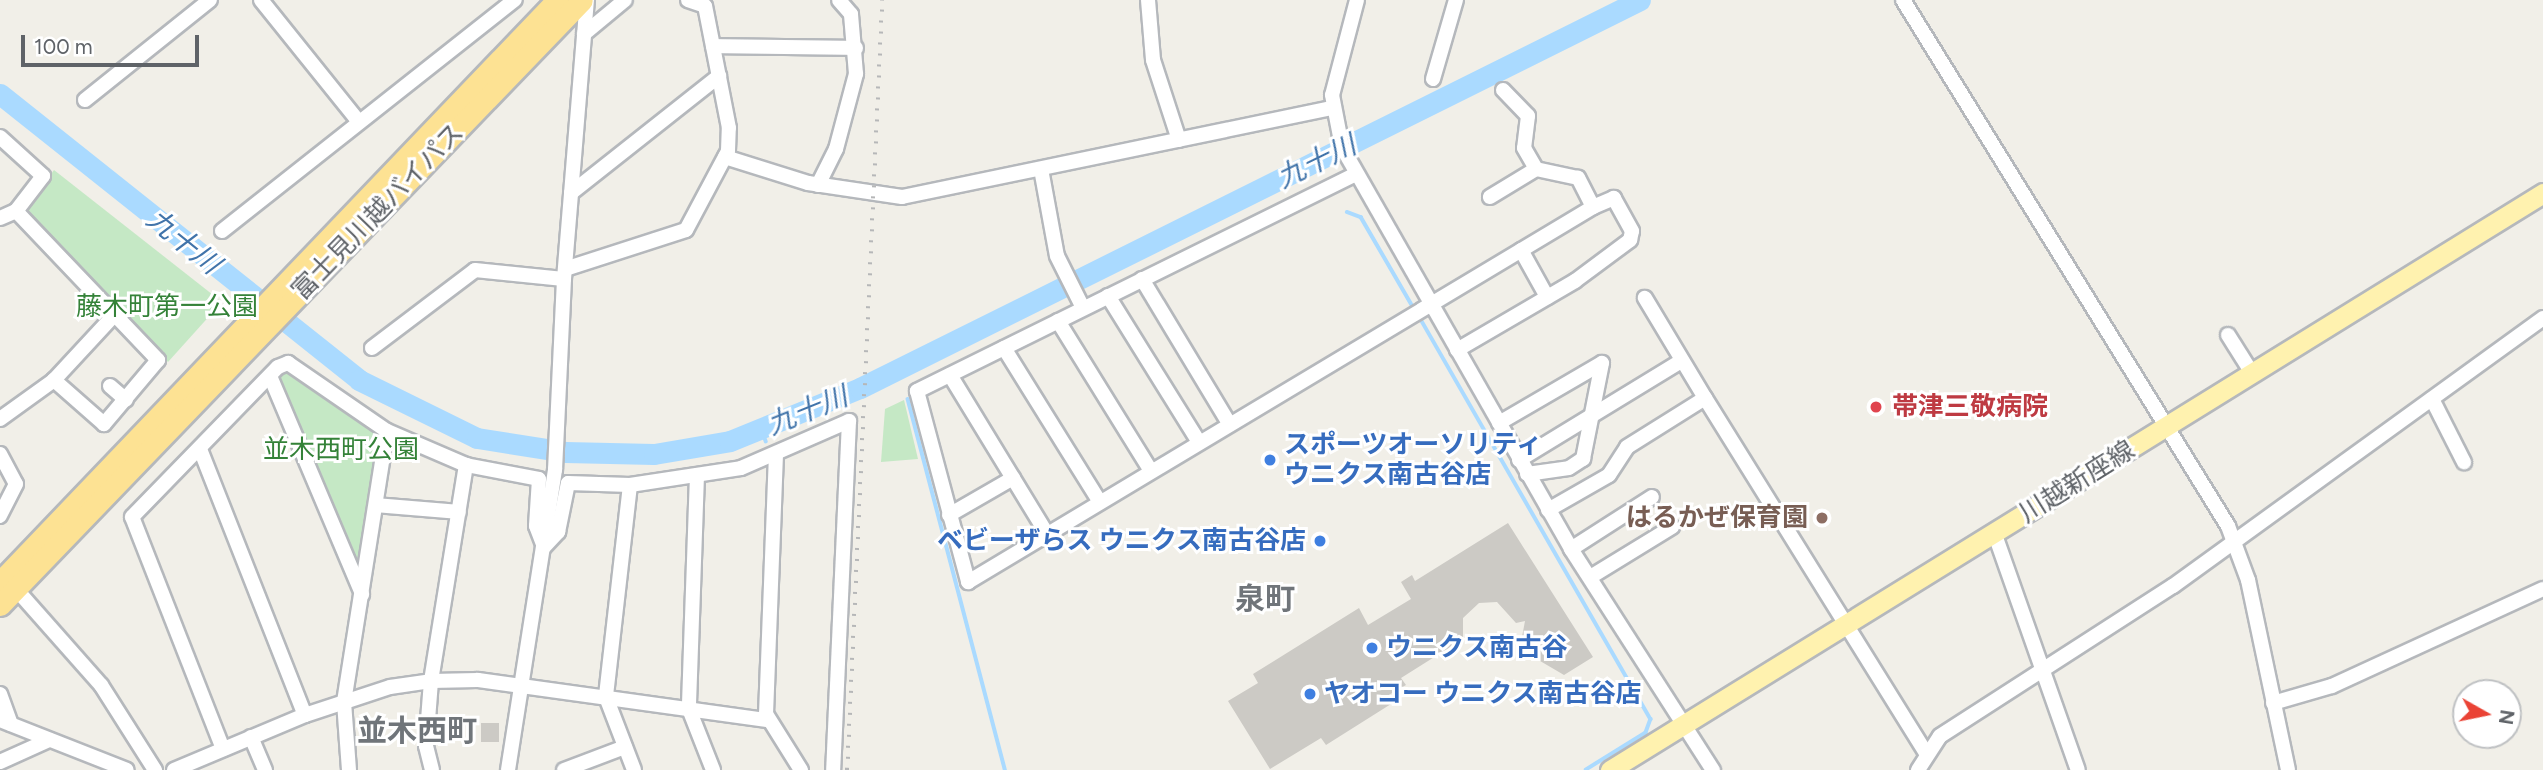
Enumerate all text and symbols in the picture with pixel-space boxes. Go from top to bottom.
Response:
scale bar [24,21,203,65]
text: 100 m [34,34,93,59]
street label: 富士見川越バイパス [286,117,470,307]
water label: 九十川 [1271,127,1361,195]
water label: 九十川 [141,202,227,280]
park label: 藤木町第一公園 [76,291,258,323]
water label: 九十川 [762,379,852,441]
place label: 帯津三敬病院 [1892,391,2048,423]
marker: 帯津三敬病院 [1866,397,1886,417]
place label: スポーツオーソリティ ウニクス南古谷店 [1284,429,1544,490]
park label: 並木西町公園 [263,434,419,466]
street label: 川越新座線 [2014,434,2140,530]
marker: スポーツオーソリティ ウニクス南古谷店 [1262,452,1278,468]
place label: はるかぜ保育園 [1626,502,1808,534]
marker: はるかぜ保育園 [1814,510,1830,526]
place label: ベビーザらス ウニクス南古谷店 [936,525,1306,557]
marker: ベビーザらス ウニクス南古谷店 [1312,533,1328,549]
district label: 泉町 [1235,581,1295,617]
place label: ウニクス南古谷 [1386,632,1568,664]
marker: ウニクス南古谷 [1364,640,1380,656]
place label: ヤオコー ウニクス南古谷店 [1324,678,1642,710]
north arrow [2452,679,2522,749]
marker: ヤオコー ウニクス南古谷店 [1302,686,1318,702]
text: N [2494,708,2519,726]
district label: 並木西町 [357,713,477,749]

